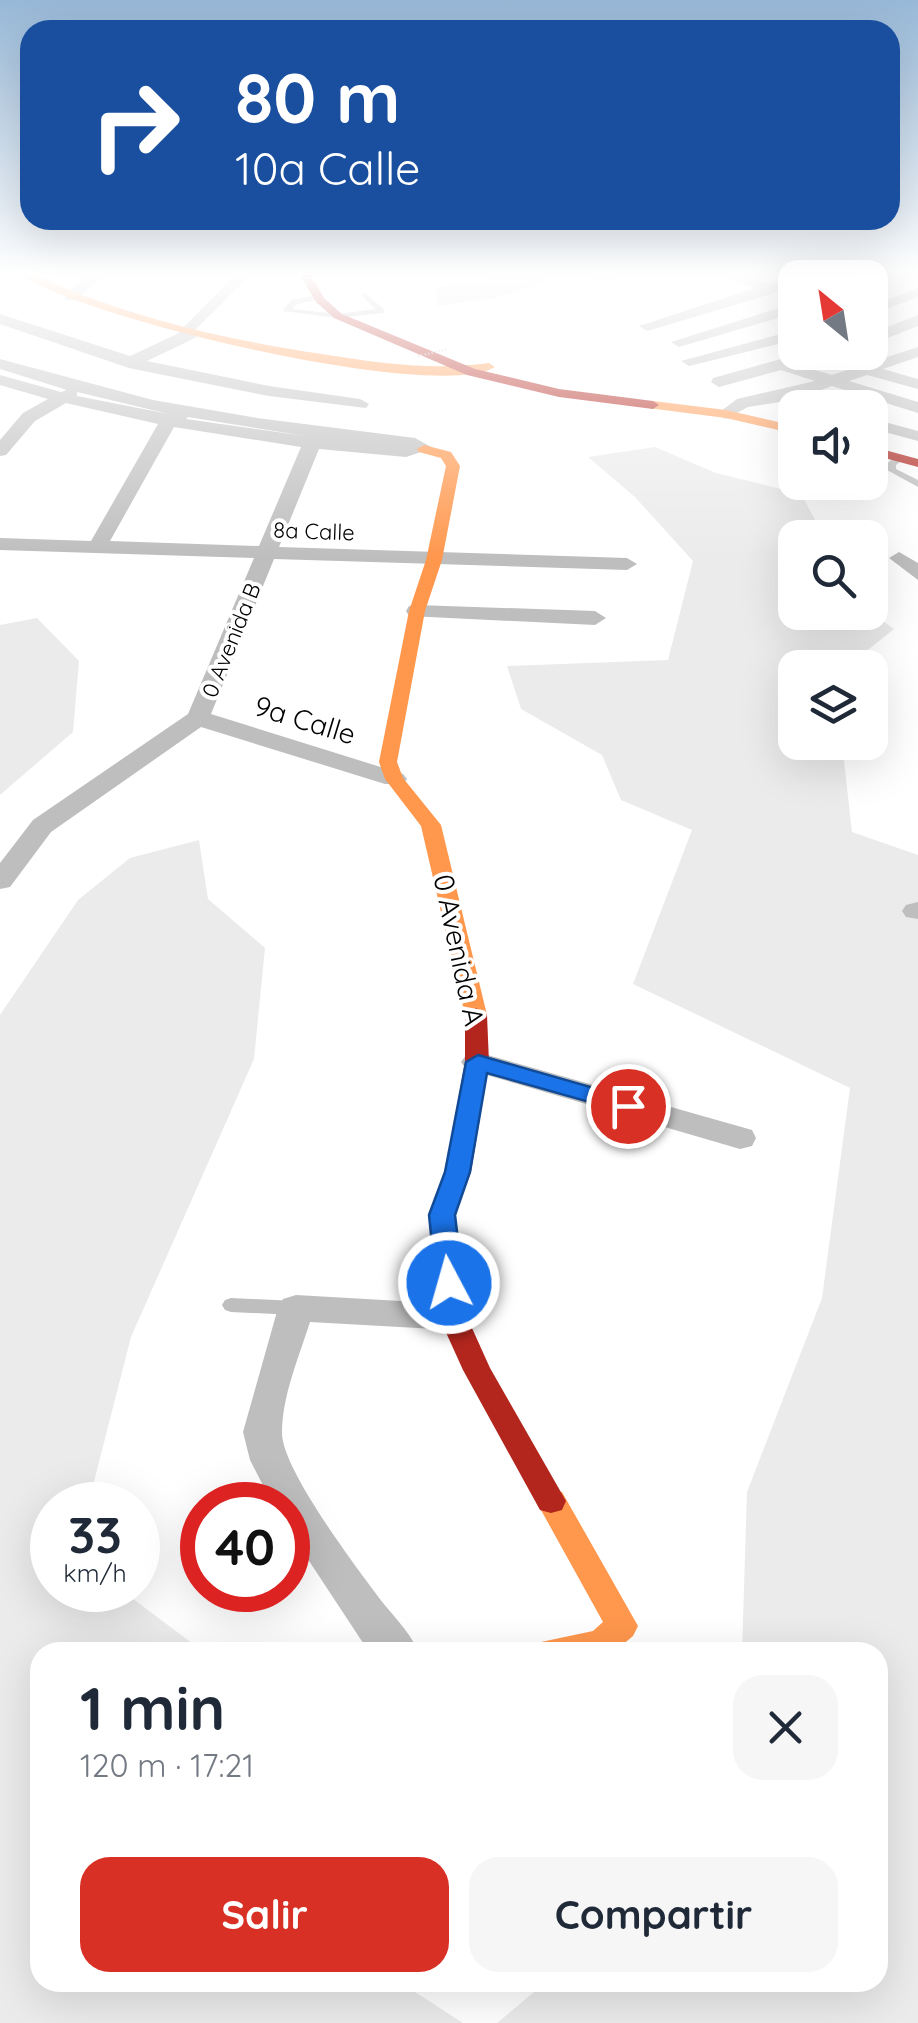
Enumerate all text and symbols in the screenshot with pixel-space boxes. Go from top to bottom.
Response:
text: 80 m [235,53,400,141]
icon: right [70,60,200,190]
text: 10a Calle [235,140,420,196]
north arrow [778,260,888,370]
map controls [778,260,888,760]
button: sound [778,390,888,500]
street label: 8a Calle [273,516,355,546]
button: search [778,520,888,630]
street label: 0 Avenida B [195,579,267,701]
button: layers [778,650,888,760]
street label: 9a Calle [250,688,360,751]
street label: 0 Avenida A [426,871,493,1029]
pin [586,1064,671,1149]
icon: arrive [601,1079,656,1134]
position arrow [397,1231,501,1335]
speed limit sign: 40 [180,1482,310,1612]
text: 33 [68,1503,122,1566]
text: km/h [63,1557,127,1588]
text: 1 min [80,1670,225,1745]
button: close [733,1675,838,1780]
text: 120 m · 17:21 [80,1745,254,1785]
button: Salir [80,1857,449,1972]
button: Compartir [469,1857,838,1972]

